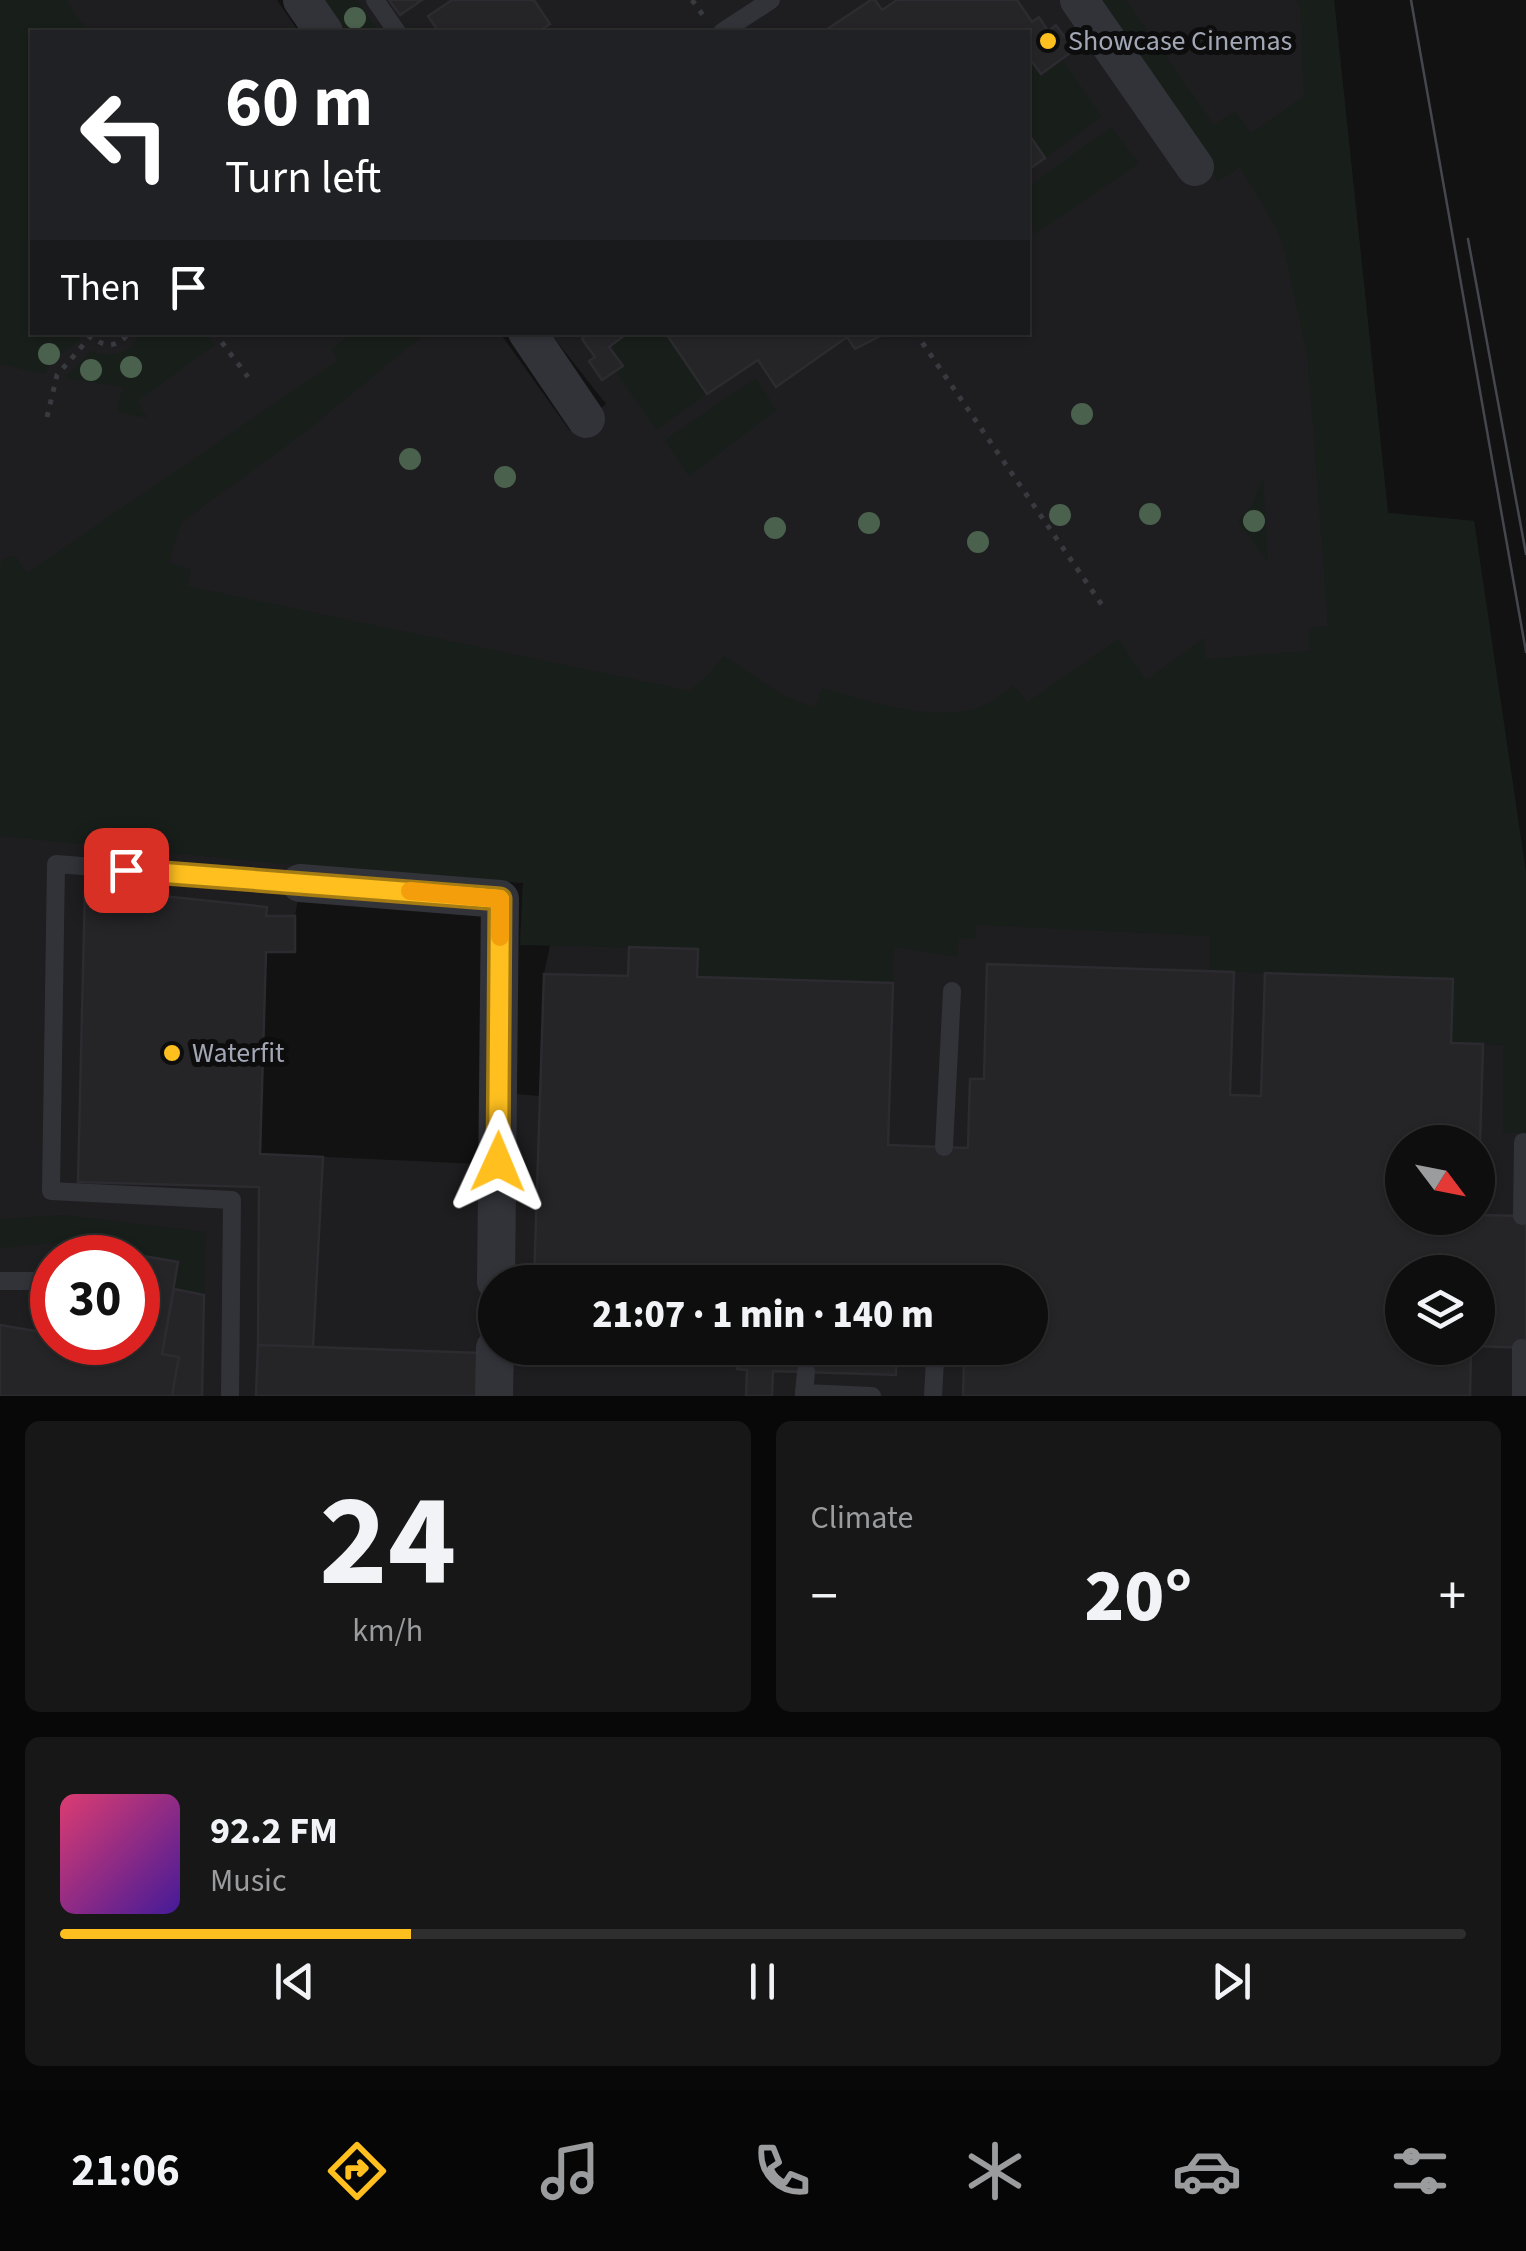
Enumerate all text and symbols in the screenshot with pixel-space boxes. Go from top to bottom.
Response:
place label: Showcase Cinemas [1068,21,1292,61]
marker: Showcase Cinemas [1037,30,1059,52]
text: 60 m [225,53,373,153]
icon: left [60,70,190,200]
text: Turn left [225,146,381,210]
icon: arrive [161,260,216,315]
text: Then [60,261,141,315]
pin [84,828,169,913]
icon: arrive [99,843,154,898]
place label: Waterfit [192,1033,285,1073]
marker: Waterfit [161,1042,183,1064]
position arrow [446,1110,550,1214]
north arrow [1385,1125,1495,1235]
map controls [1385,1125,1495,1365]
speed limit sign: 30 [30,1235,160,1365]
button: layers [1385,1255,1495,1365]
text: 21:07 · 1 min · 140 m [592,1288,934,1342]
text: 24 [319,1450,456,1635]
text: Climate [811,1495,913,1541]
text: 20° [1084,1543,1192,1650]
text: − [811,1558,838,1636]
text: + [1439,1558,1466,1636]
text: km/h [352,1608,423,1654]
text: 92.2 FM [210,1804,338,1858]
text: Music [210,1858,287,1904]
icon: previous [267,1954,322,2009]
icon: pause [735,1954,790,2009]
icon: next [1204,1954,1259,2009]
icon: directions [322,2136,392,2206]
icon: music [535,2136,605,2206]
icon: phone [747,2136,817,2206]
icon: climate [960,2136,1030,2206]
icon: car [1172,2136,1242,2206]
icon: filters [1385,2136,1455,2206]
text: 21:06 [71,2139,180,2203]

